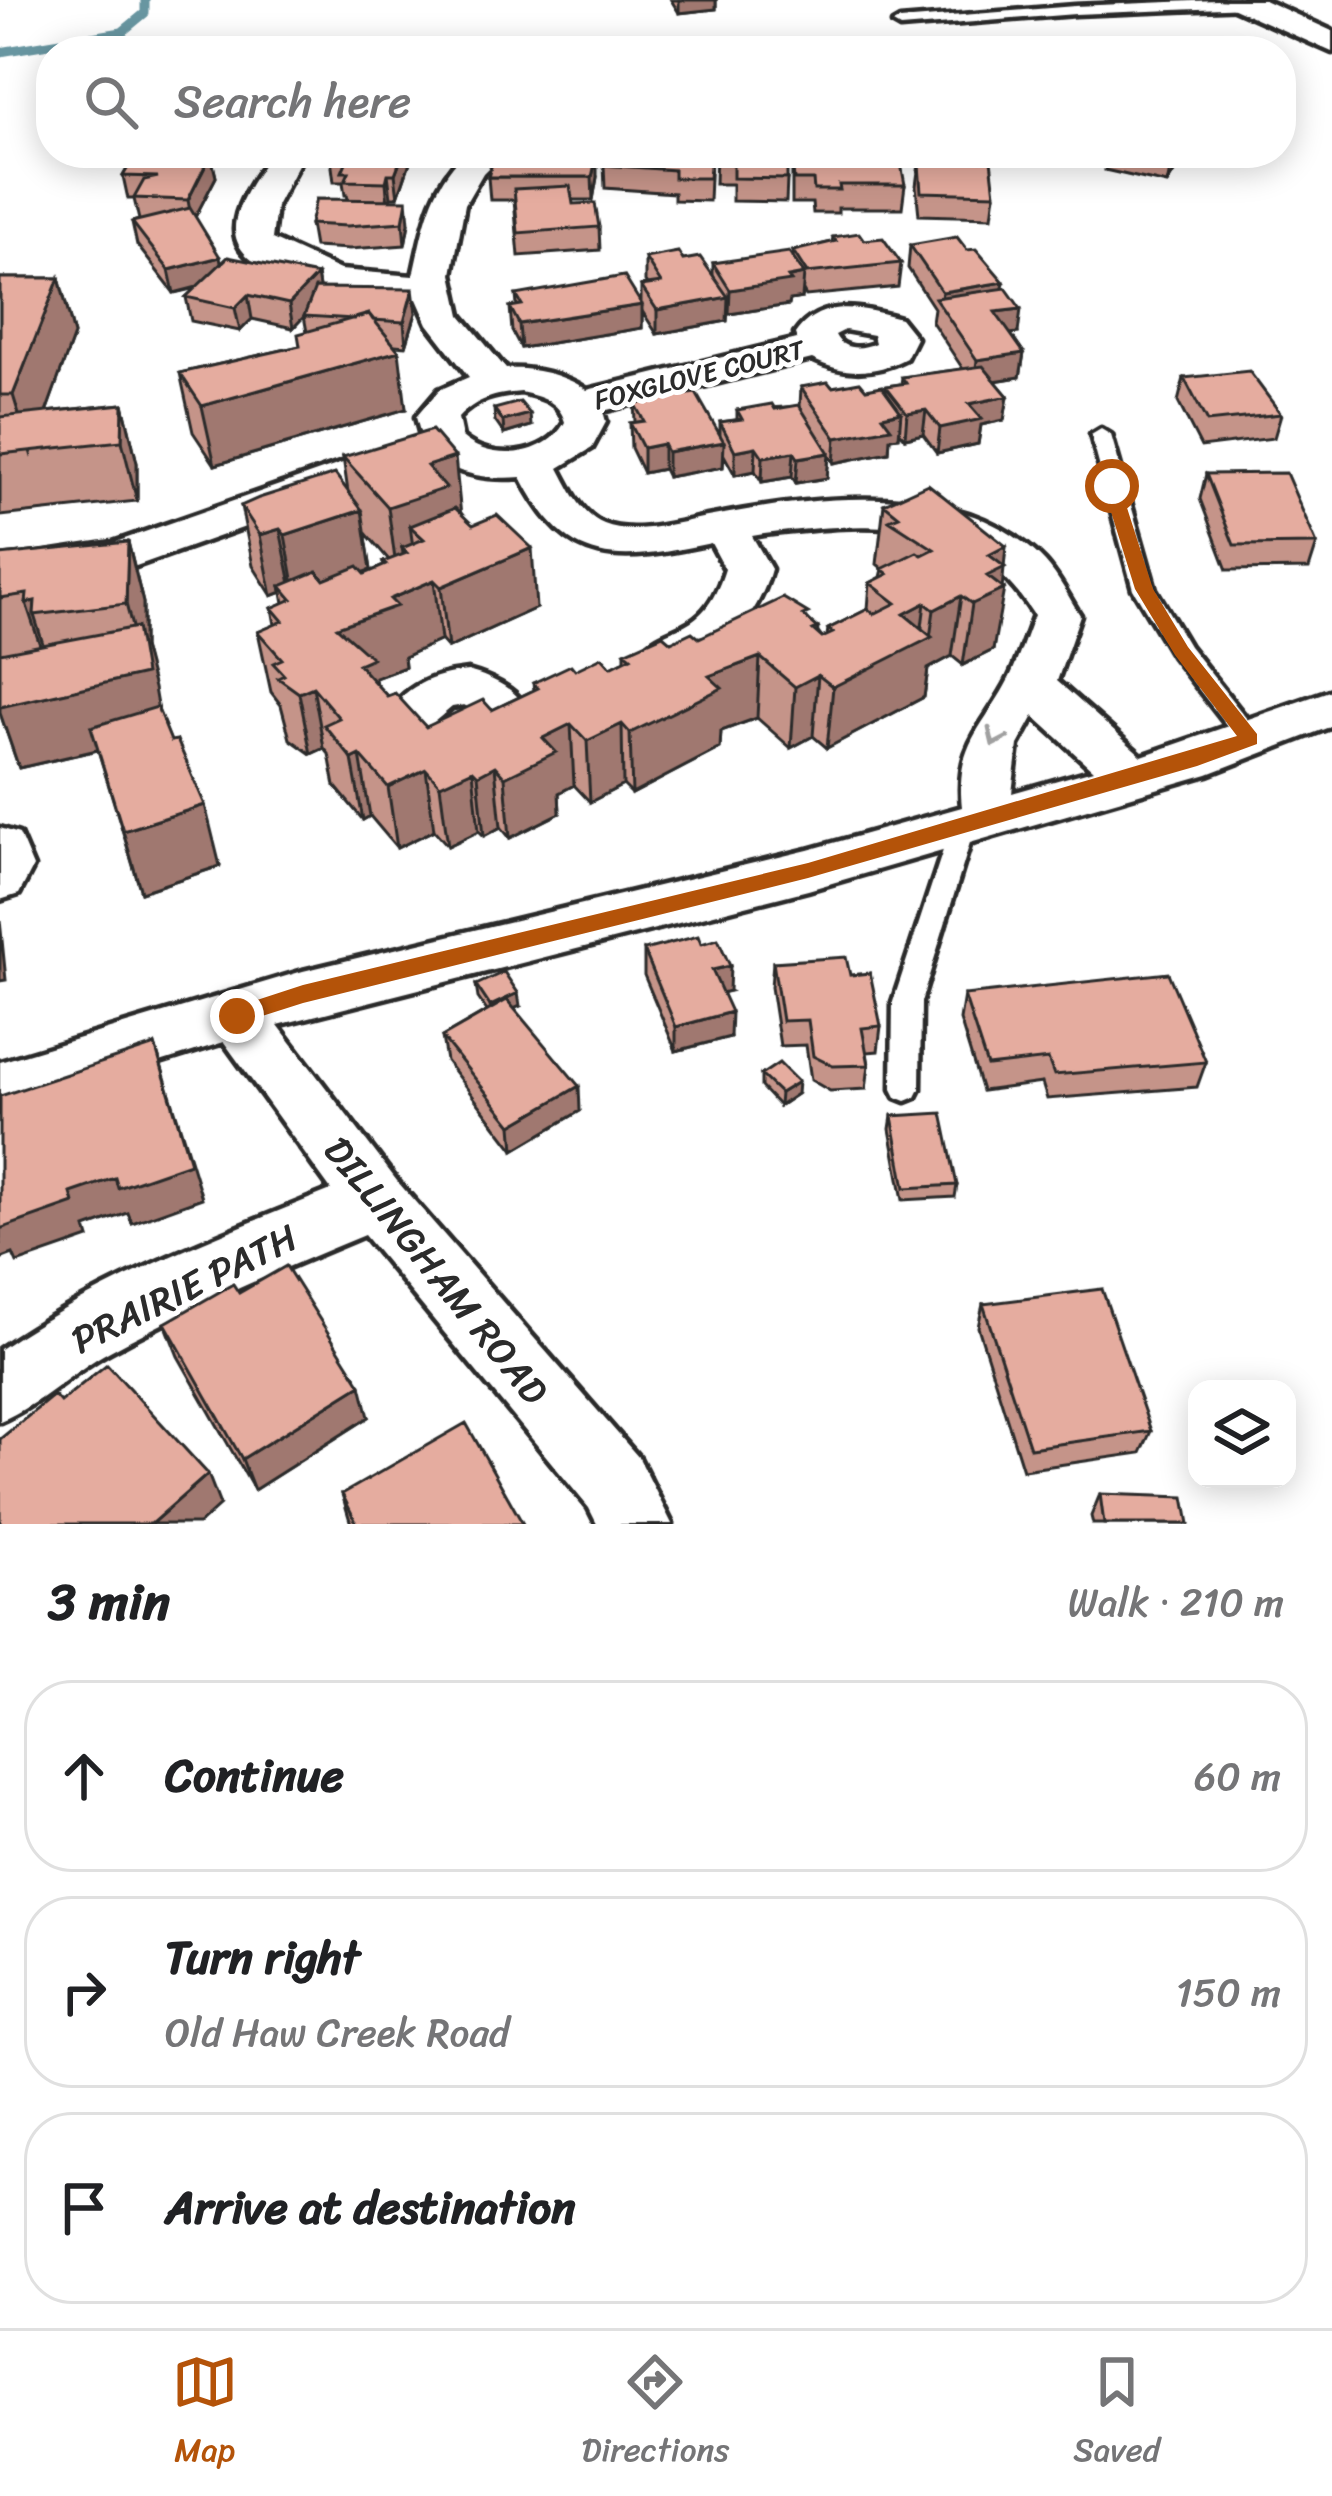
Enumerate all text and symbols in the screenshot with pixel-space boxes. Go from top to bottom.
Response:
search box [36,36,1296,168]
text: Search here [174,62,411,142]
icon: search [78,69,144,135]
street label: FOXGLOVE COURT [589,325,811,424]
route start [1085,459,1139,513]
one-way arrow [987,726,1010,747]
route end [210,989,264,1043]
street label: DILLINGHAM ROAD [306,1120,567,1421]
street label: PRAIRIE PATH [59,1204,310,1373]
map controls [1188,1380,1296,1488]
button: layers [1188,1380,1296,1488]
text: 3 min [48,1557,170,1647]
text: Walk · 210 m [1068,1568,1284,1637]
text: Continue [165,1736,344,1816]
text: 60 m [1194,1742,1281,1811]
icon: ahead [51,1743,117,1809]
text: Turn right [165,1918,360,1998]
text: 150 m [1176,1958,1281,2027]
icon: right [51,1959,117,2025]
text: Old Haw Creek Road [165,1998,510,2067]
text: Arrive at destination [165,2168,575,2248]
icon: arrive [51,2175,117,2241]
tab: Map [172,2349,238,2479]
tab: Directions [582,2349,729,2479]
tab: Saved [1073,2349,1160,2479]

